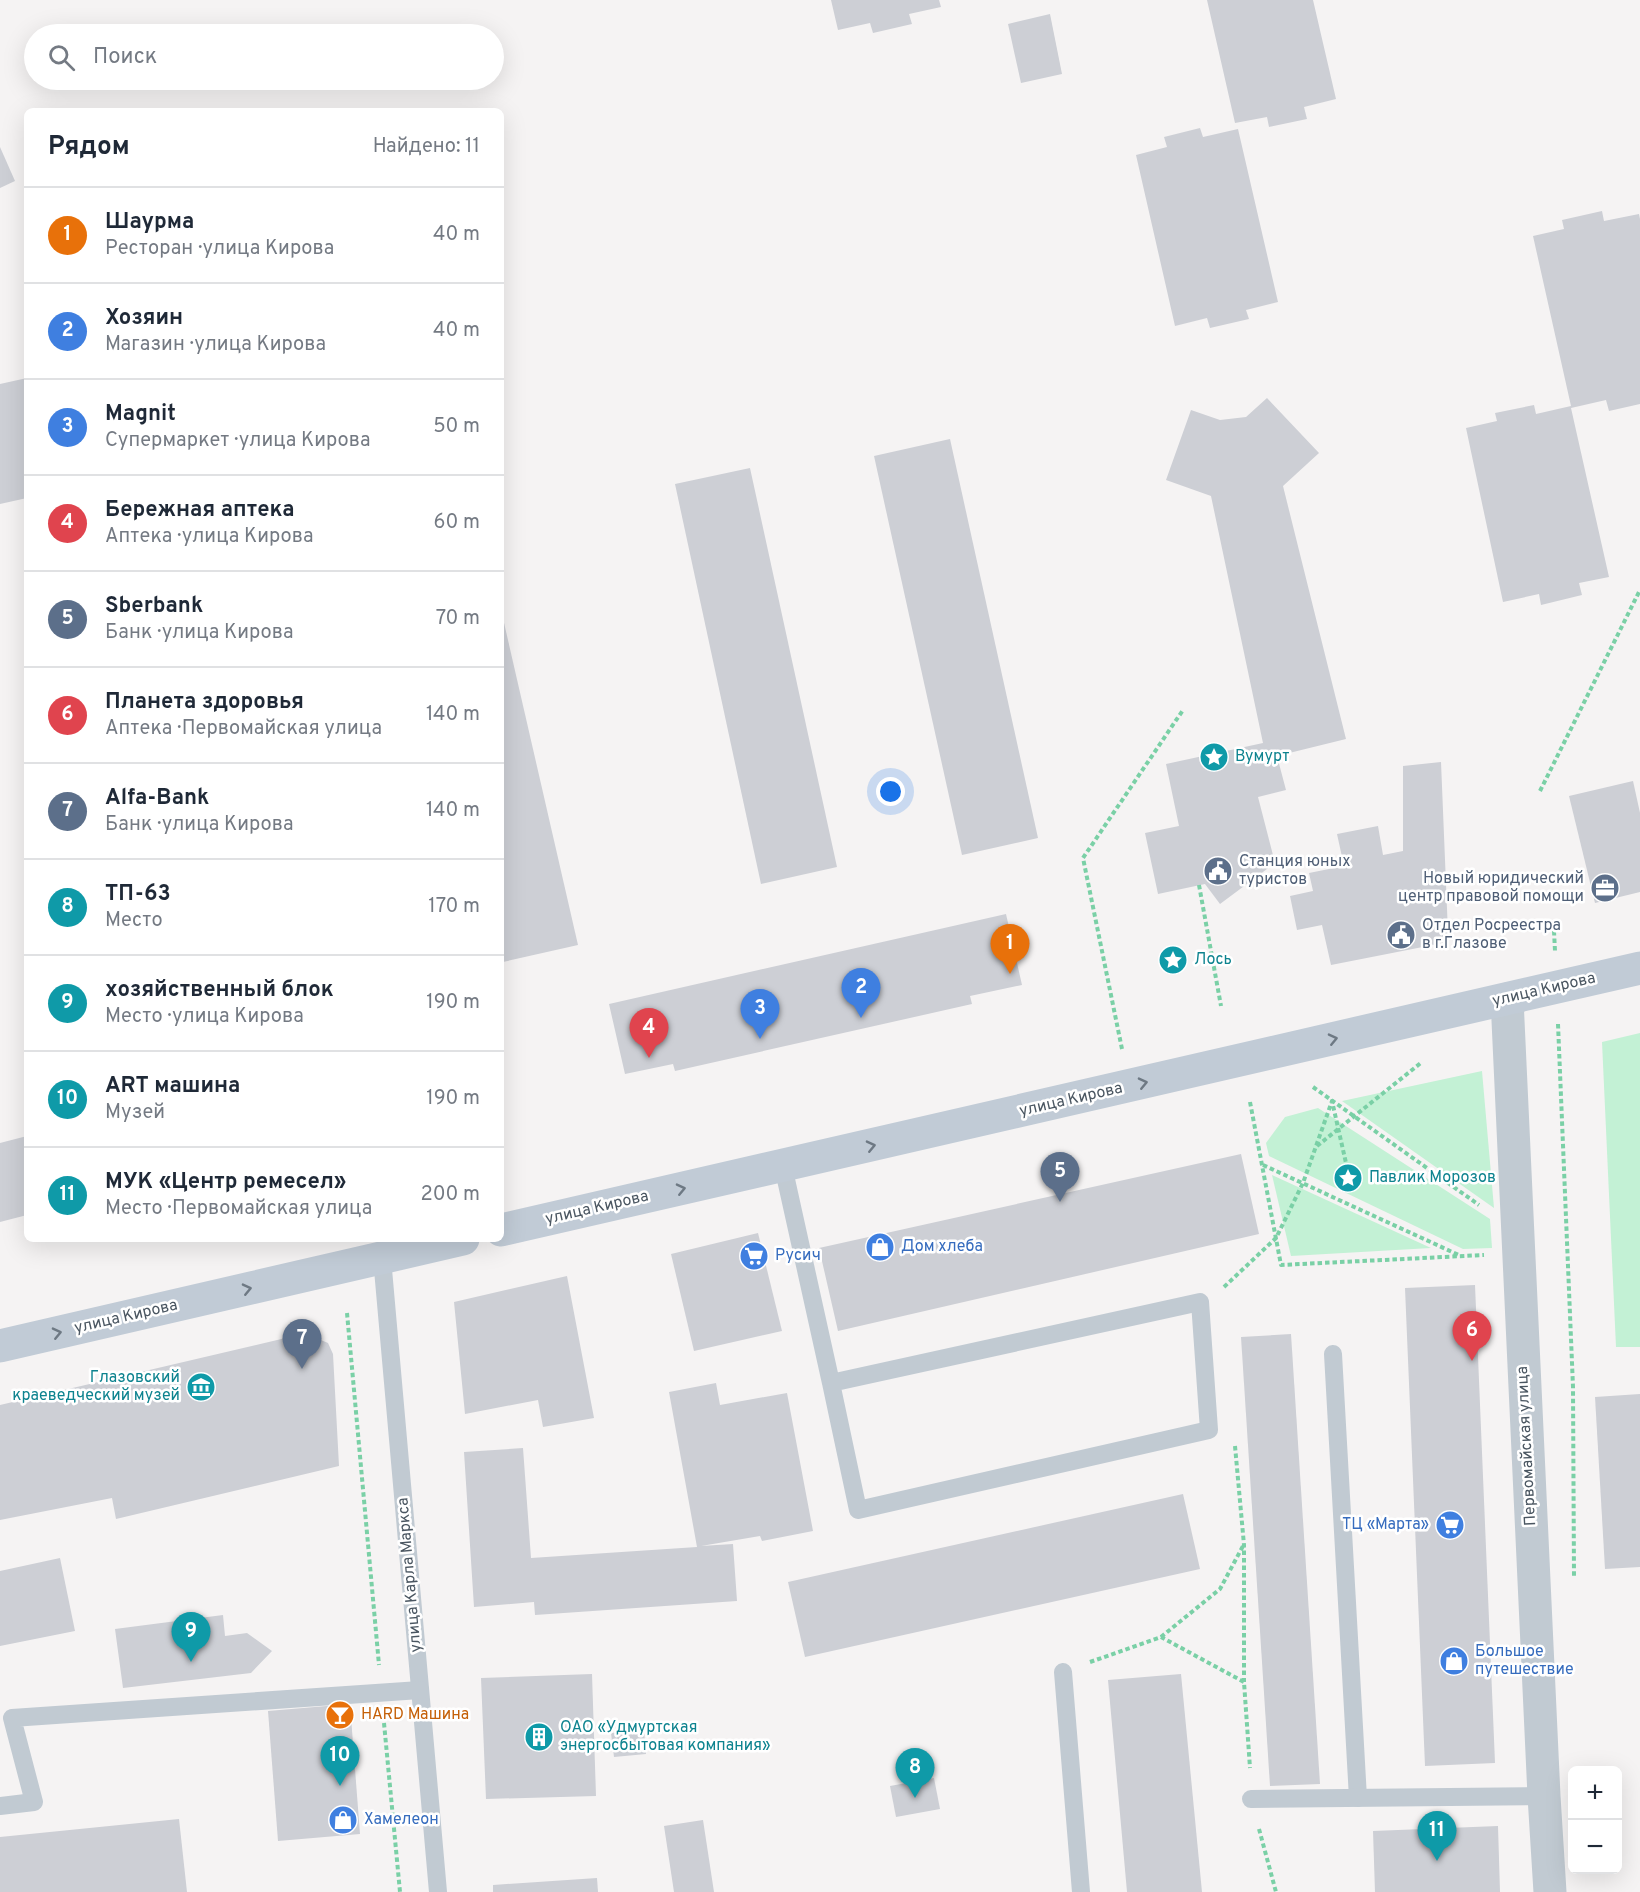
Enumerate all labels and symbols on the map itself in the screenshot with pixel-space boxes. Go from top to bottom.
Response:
place icon: Вумурт [1198,741,1230,773]
place label: Вумурт [1235,747,1289,767]
your location [876,777,905,806]
place label: Станция юных туристов [1239,852,1350,890]
public building icon: Станция юных туристов [1202,855,1234,887]
place label: Новый юридический центр правовой помощи [1398,869,1584,907]
office icon: Новый юридический центр правовой помощи [1589,872,1621,904]
place label: Отдел Росреестра в г.Глазове [1422,916,1561,954]
public building icon: Отдел Росреестра в г.Глазове [1385,919,1417,951]
pin: 1 [990,924,1030,974]
place icon: Лось [1157,944,1189,976]
place label: Лось [1194,950,1232,970]
pin: 2 [842,968,880,1018]
street label: улица Кирова [1490,968,1598,1012]
pin: 3 [740,990,780,1039]
pin: 4 [630,1008,668,1058]
one-way arrow [1328,1033,1338,1046]
one-way arrow [1137,1077,1147,1090]
street label: улица Кирова [1017,1078,1125,1122]
one-way arrow [866,1140,876,1153]
pin: 5 [1040,1152,1080,1202]
place icon: Павлик Морозов [1332,1162,1364,1194]
place label: Павлик Морозов [1369,1168,1496,1188]
one-way arrow [676,1184,686,1197]
street label: улица Кирова [543,1186,651,1230]
shop icon: Дом хлеба [864,1231,896,1263]
place label: Дом хлеба [901,1237,983,1257]
supermarket icon: Русич [738,1240,770,1272]
place label: Русич [775,1246,821,1266]
one-way arrow [242,1283,252,1296]
street label: улица Кирова [72,1295,180,1339]
pin: 6 [1452,1312,1492,1361]
pin: 7 [282,1320,322,1369]
one-way arrow [52,1327,62,1340]
street label: Первомайская улица [1513,1366,1541,1526]
place label: Глазовский краеведческий музей [12,1368,180,1406]
museum icon: Глазовский краеведческий музей [185,1371,217,1403]
street label: улица Карла Маркса [393,1497,427,1653]
supermarket icon: ТЦ «Марта» [1434,1509,1466,1541]
place label: ТЦ «Марта» [1342,1515,1429,1535]
pin: 9 [172,1612,210,1662]
place label: Большое путешествие [1475,1642,1574,1680]
shop icon: Большое путешествие [1438,1645,1470,1677]
bar icon: HARD Машина [324,1699,356,1731]
place label: HARD Машина [361,1705,469,1725]
place label: ОАО «Удмуртская энергосбытовая компания» [560,1718,771,1756]
building icon: ОАО «Удмуртская энергосбытовая компания» [523,1721,555,1753]
pin: 10 [320,1736,360,1786]
pin: 8 [896,1748,934,1798]
shop icon: Хамелеон [327,1804,359,1836]
place label: Хамелеон [364,1810,439,1830]
pin: 11 [1418,1812,1456,1861]

